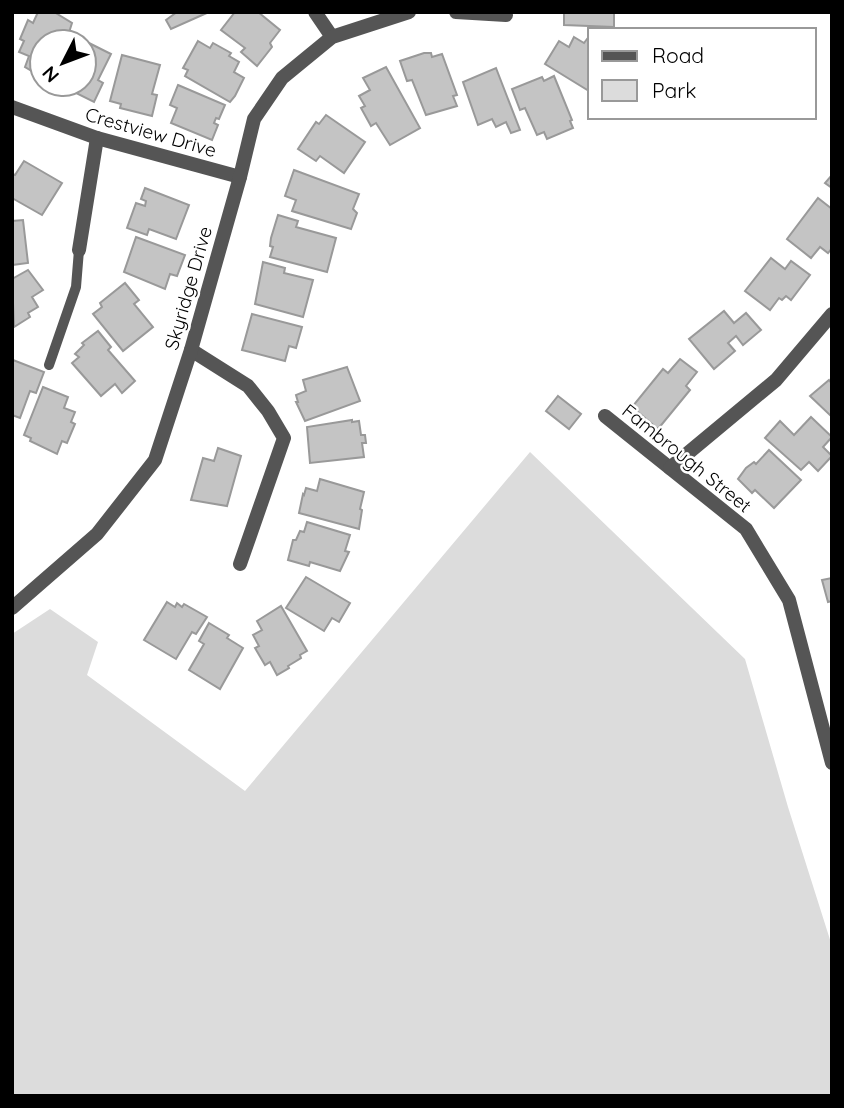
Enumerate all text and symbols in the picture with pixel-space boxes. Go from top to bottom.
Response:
north arrow [28,28,98,98]
legend [588,28,816,119]
text: Road [652,42,704,68]
text: N [37,61,64,88]
text: Park [652,77,696,103]
street label: Crestview Drive [83,102,219,162]
street label: Skyridge Drive [159,223,217,353]
street label: Fambrough Street [617,398,757,518]

